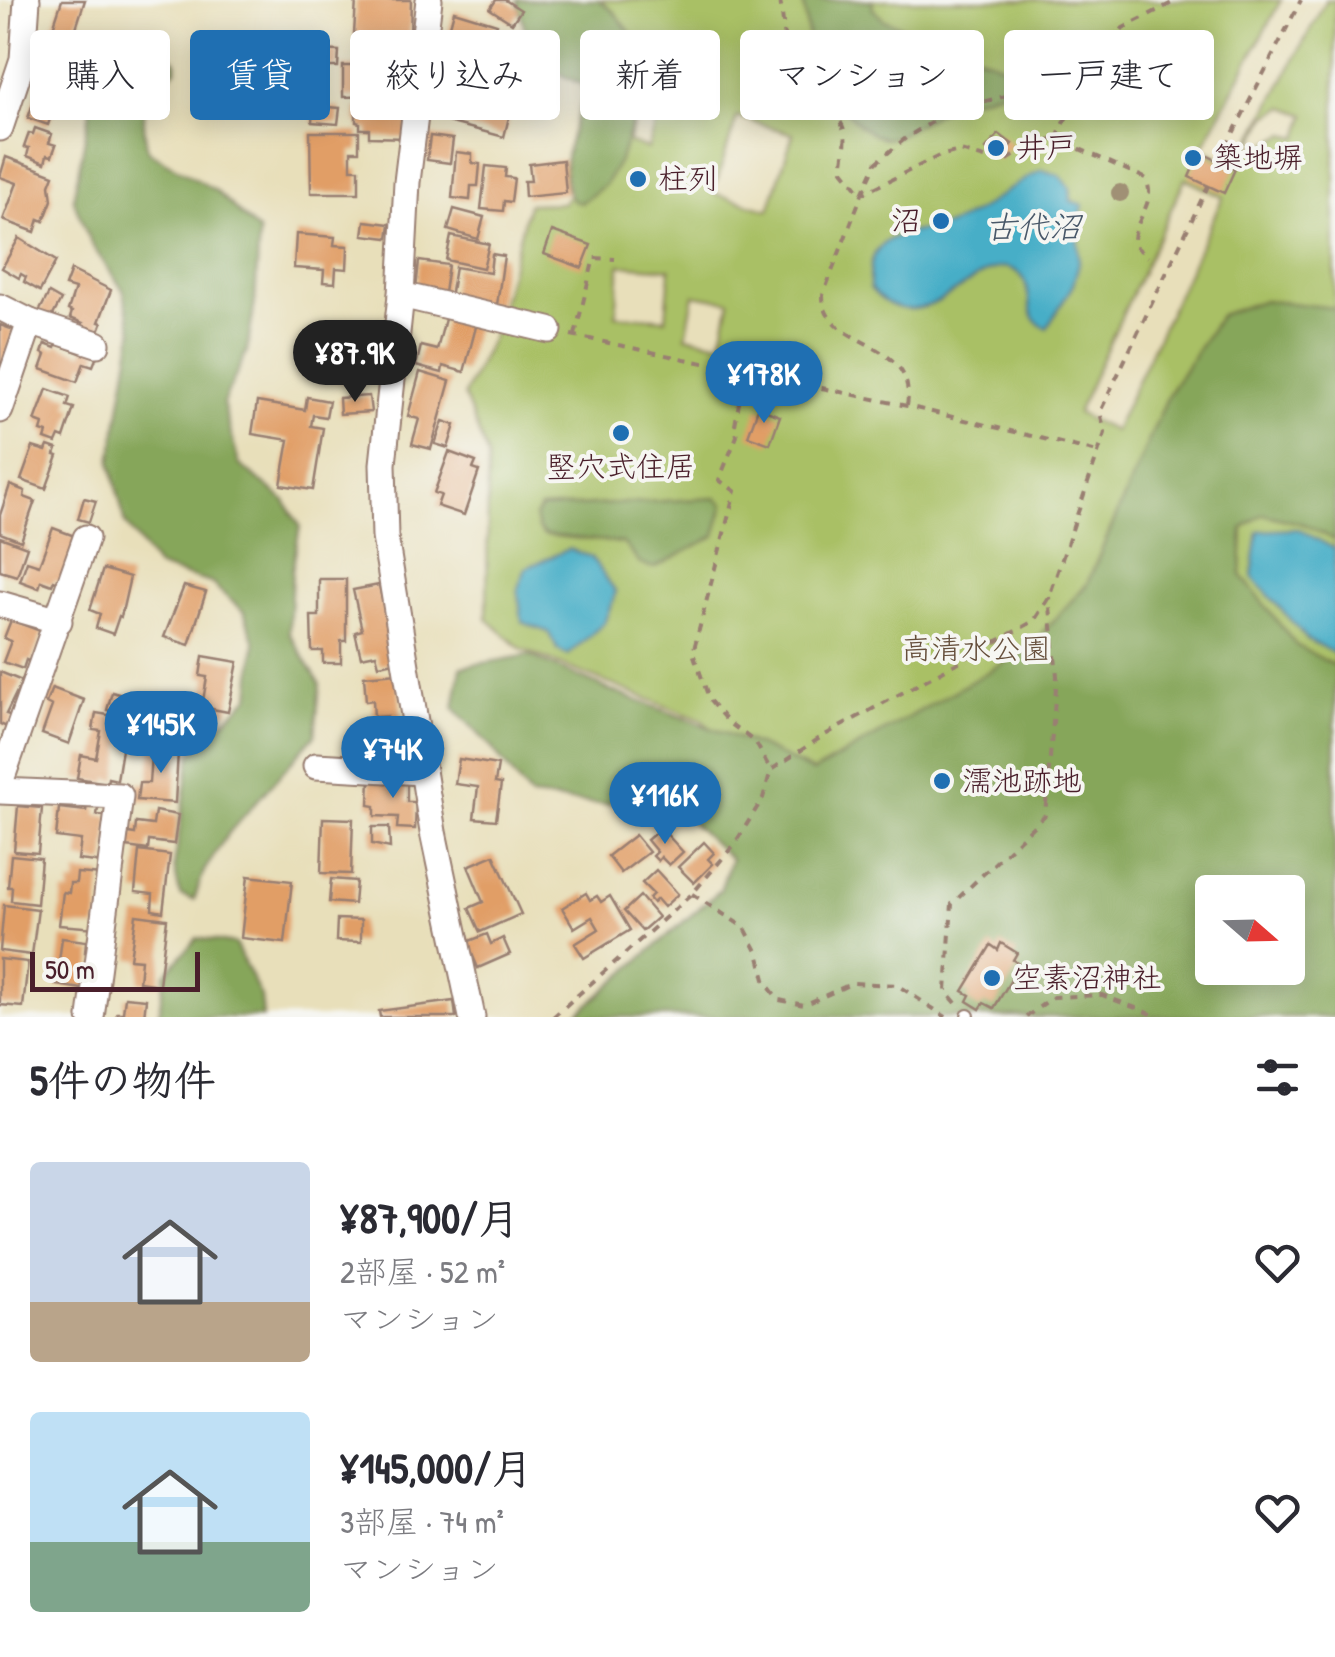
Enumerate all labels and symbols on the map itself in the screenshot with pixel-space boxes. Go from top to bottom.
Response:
place label: 井戸 [1016,127,1076,167]
marker: 井戸 [985,137,1007,159]
place label: 築地塀 [1213,137,1303,177]
marker: 築地塀 [1182,147,1204,169]
place label: 柱列 [658,158,718,198]
marker: 柱列 [627,168,649,190]
place label: 沼 [891,200,921,240]
water label: 古代沼 [985,205,1084,248]
marker: 沼 [930,210,952,232]
pin: ¥87.9K [274,320,436,405]
pin: ¥178K [694,341,834,426]
marker: 竪穴式住居 [610,422,632,444]
place label: 竪穴式住居 [546,446,696,486]
park label: 高清水公園 [901,628,1051,668]
pin: ¥145K [91,691,231,776]
pin: ¥74K [334,716,452,801]
place label: 濡池跡地 [962,760,1082,800]
pin: ¥116K [595,762,735,847]
marker: 濡池跡地 [931,770,953,792]
north arrow [1195,875,1305,985]
scale bar [30,947,200,991]
place label: 空素沼神社 [1012,957,1162,997]
marker: 空素沼神社 [981,967,1003,989]

